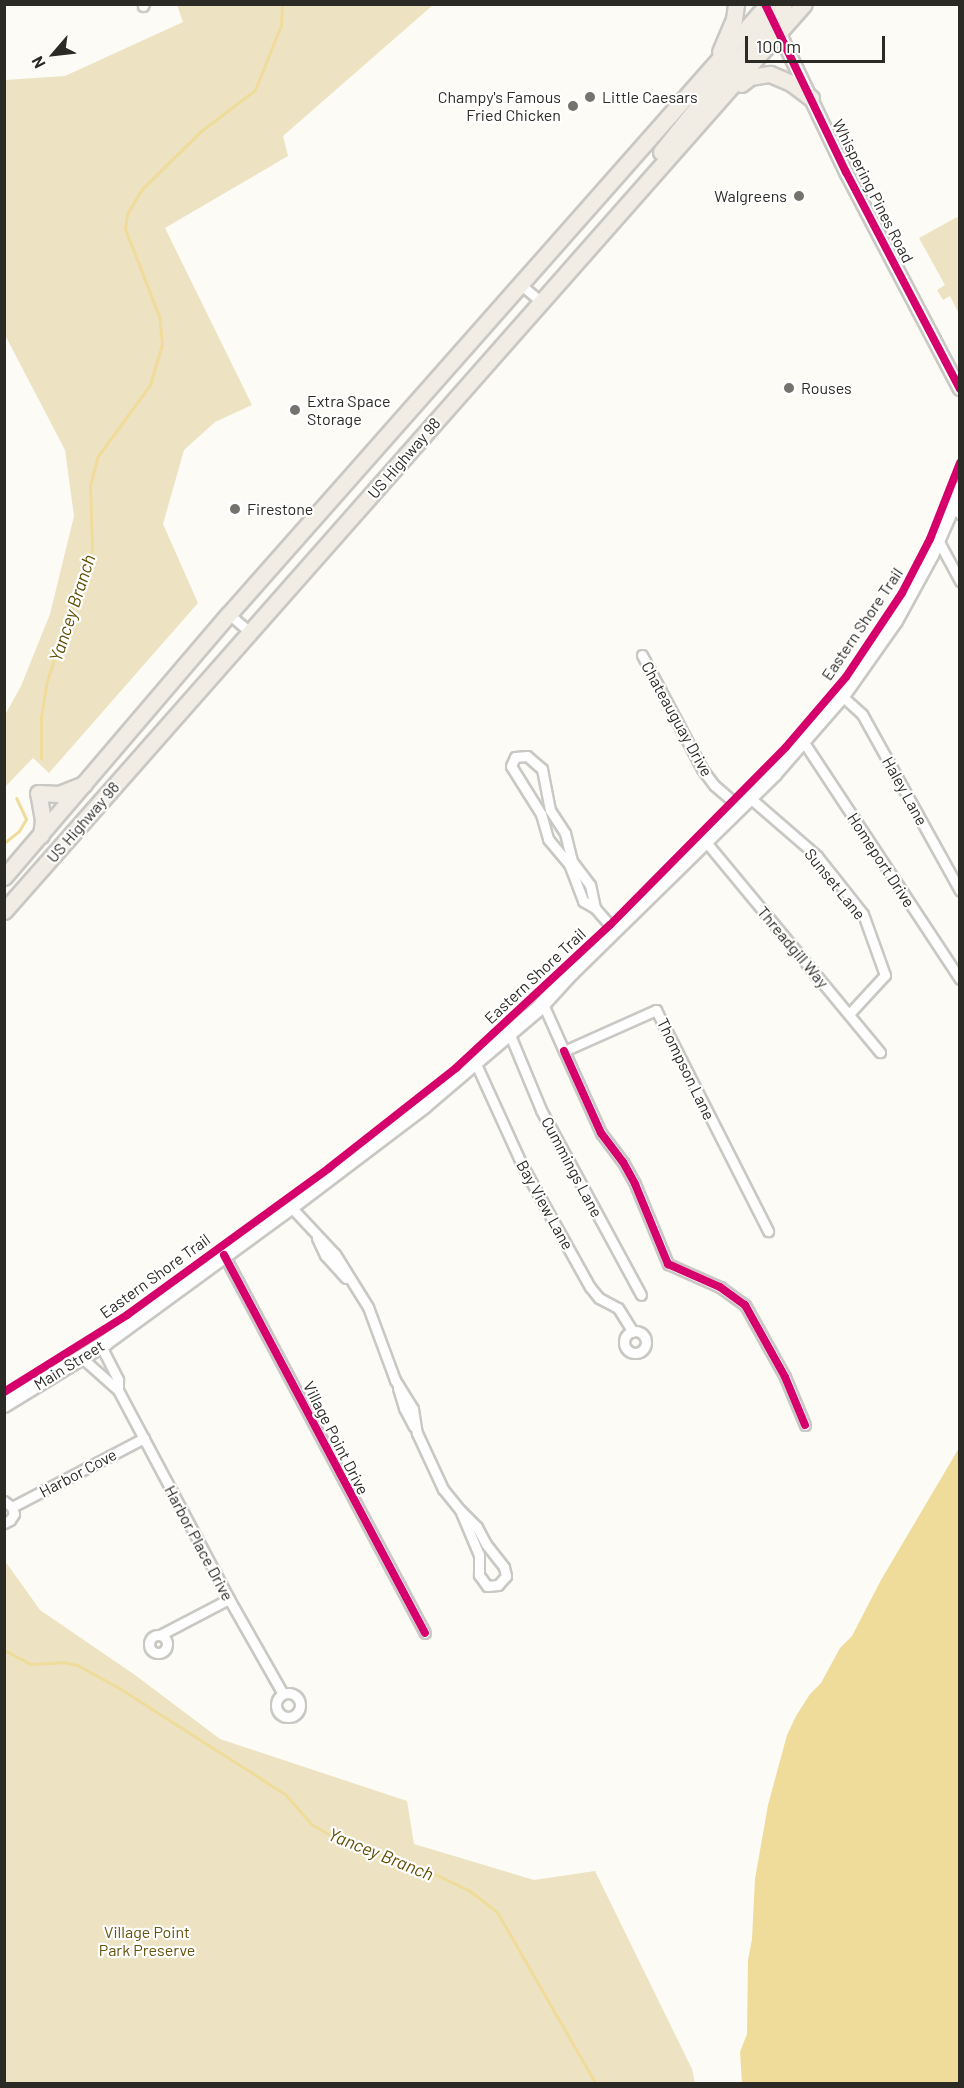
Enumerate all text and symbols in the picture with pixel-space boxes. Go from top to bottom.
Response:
north arrow [24,24,84,84]
scale bar [748,24,888,62]
text: 100 m [756,35,801,57]
text: N [27,54,49,72]
place label: Champy's Famous Fried Chicken [438,87,561,125]
place label: Little Caesars [602,87,698,107]
marker: Little Caesars [583,90,597,104]
marker: Champy's Famous Fried Chicken [566,99,580,113]
street label: Whispering Pines Road [828,116,918,266]
place label: Walgreens [714,186,787,206]
marker: Walgreens [792,189,806,203]
place label: Rouses [801,378,852,398]
marker: Rouses [782,381,796,395]
place label: Extra Space Storage [307,391,390,429]
marker: Extra Space Storage [288,403,302,417]
street label: US Highway 98 [364,414,444,502]
place label: Firestone [247,499,313,519]
marker: Firestone [228,502,242,516]
water label: Yancey Branch [45,552,99,664]
street label: Eastern Shore Trail [817,564,907,684]
street label: Chateauguay Drive [637,658,717,780]
street label: Haley Lane [878,753,932,829]
street label: US Highway 98 [43,778,123,866]
street label: Homeport Drive [843,809,919,911]
street label: Sunset Lane [800,845,870,923]
street label: Threadgill Way [753,902,833,992]
street label: Eastern Shore Trail [480,924,590,1028]
street label: Thompson Lane [653,1015,719,1123]
street label: Cummings Lane [537,1113,607,1221]
street label: Bay View Lane [512,1157,578,1253]
street label: Eastern Shore Trail [96,1230,214,1322]
street label: Main Street [30,1336,108,1394]
street label: Village Point Drive [299,1378,373,1498]
street label: Harbor Cove [36,1445,120,1501]
street label: Harbor Place Drive [161,1482,237,1604]
water label: Yancey Branch [325,1823,437,1885]
park label: Village Point Park Preserve [99,1922,195,1960]

